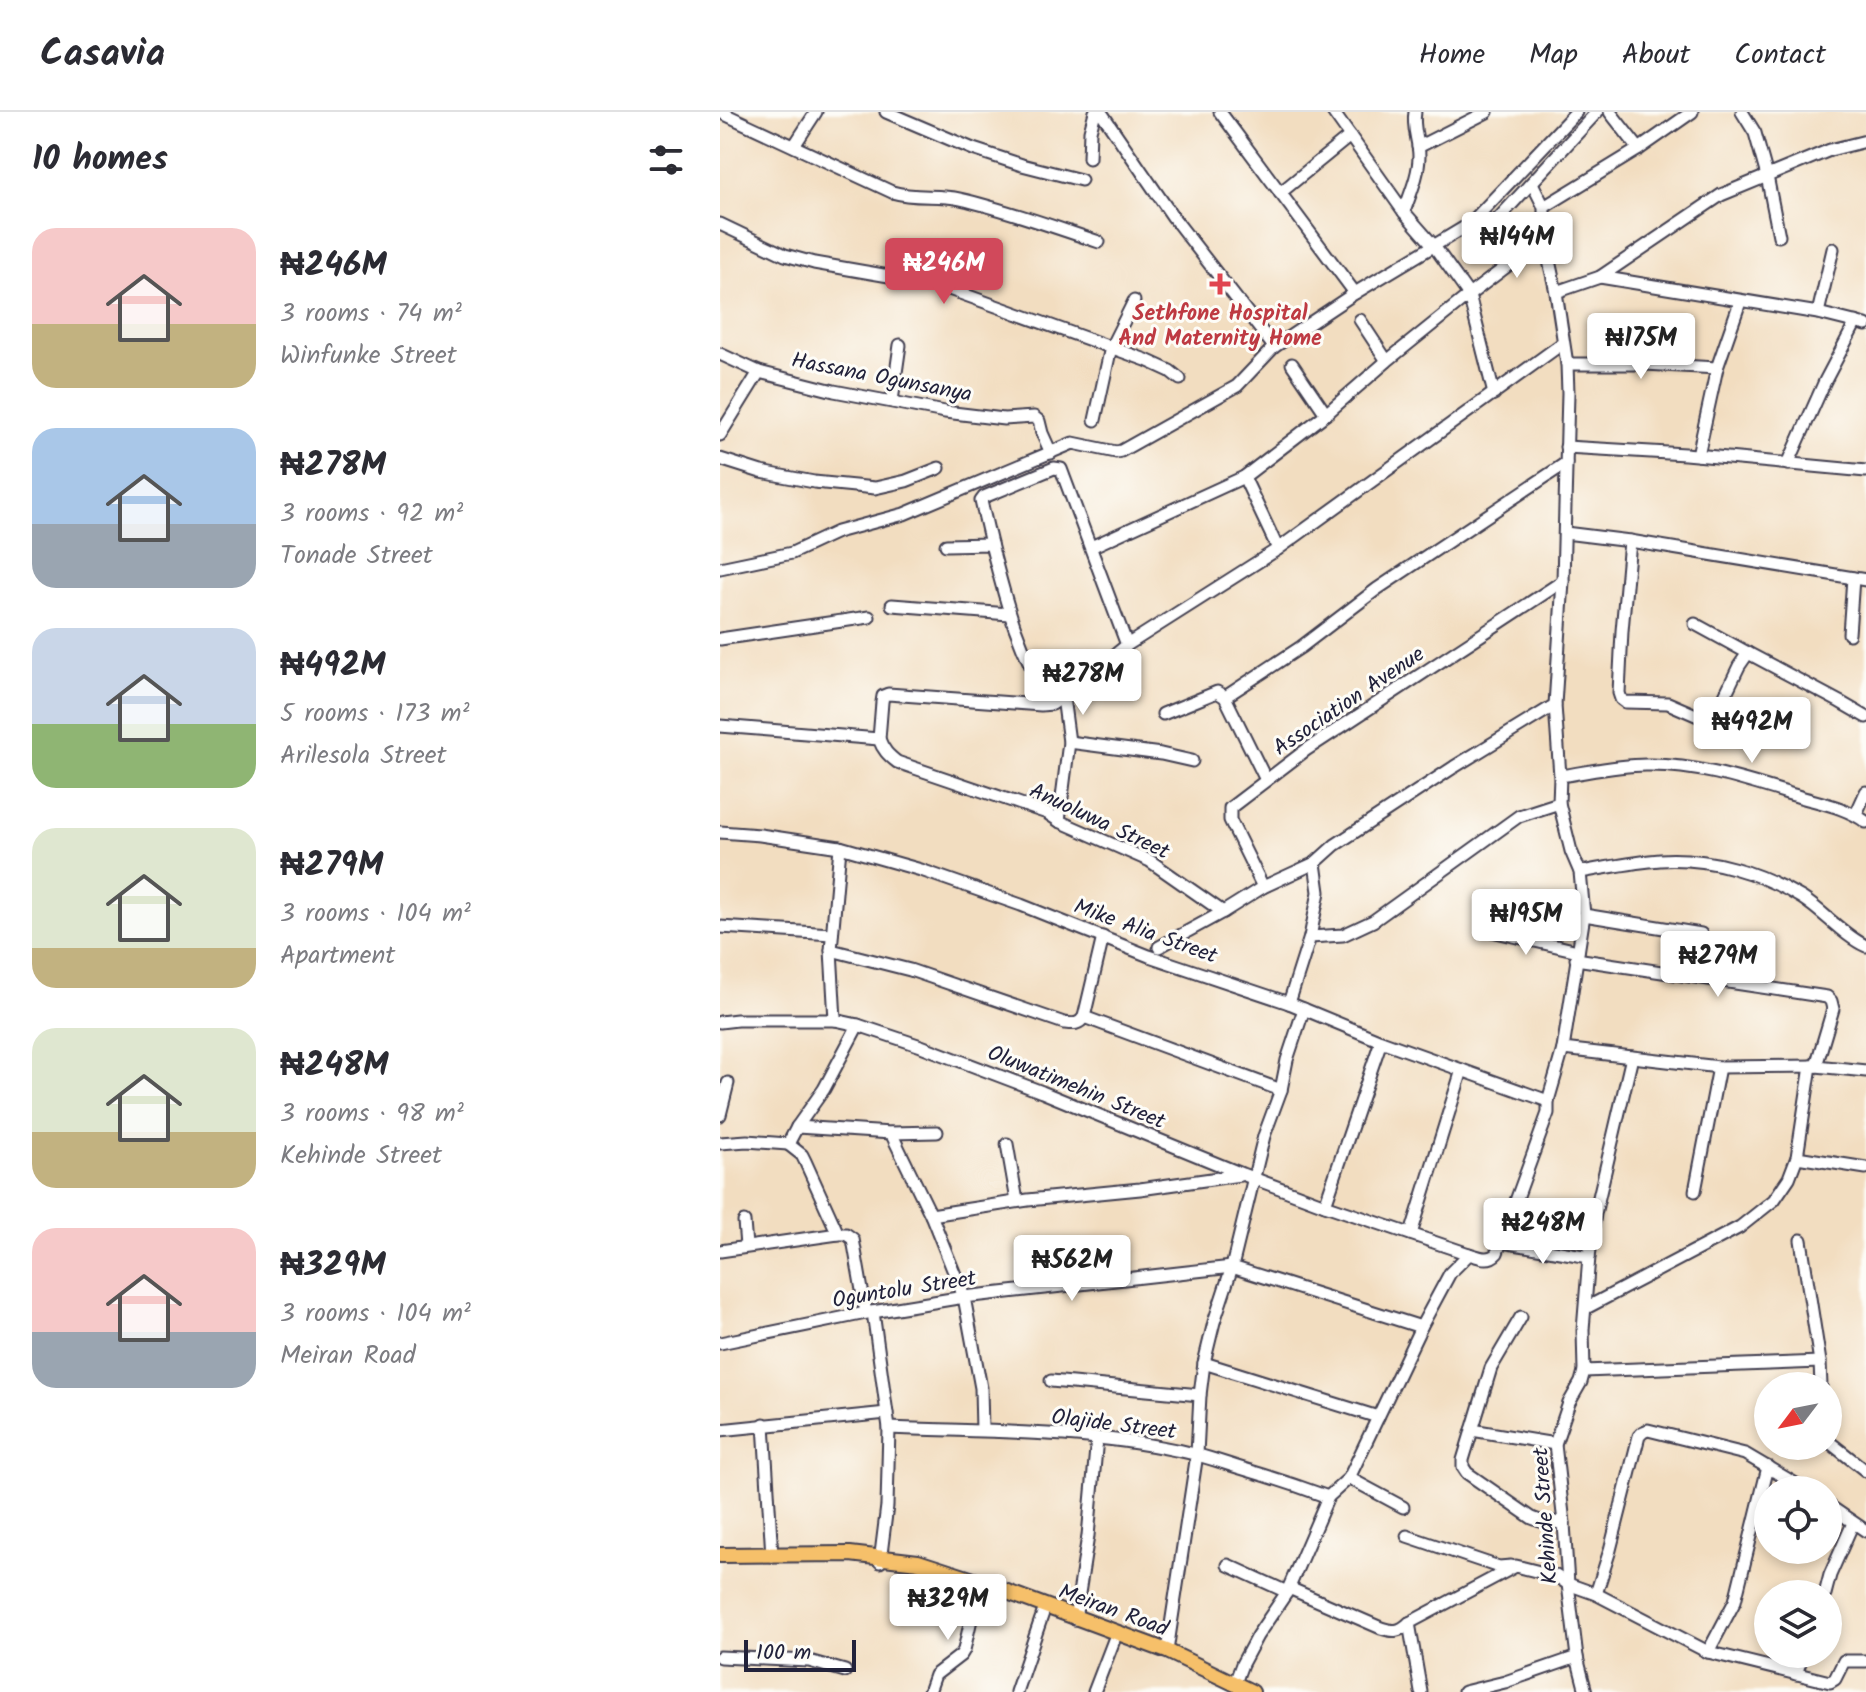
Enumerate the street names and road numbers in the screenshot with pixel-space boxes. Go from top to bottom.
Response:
street label: Hassana Ogunsanya [788,344,975,413]
street label: Association Avenue [1266,638,1432,766]
street label: Anuoluwa Street [1023,774,1175,870]
street label: Mike Alia Street [1068,890,1222,975]
street label: Oluwatimehin Street [982,1037,1171,1140]
street label: Oguntolu Street [830,1262,979,1319]
street label: Olajide Street [1049,1400,1179,1451]
street label: Kehinde Street [1524,1446,1569,1585]
street label: Meiran Road [1053,1575,1174,1648]

